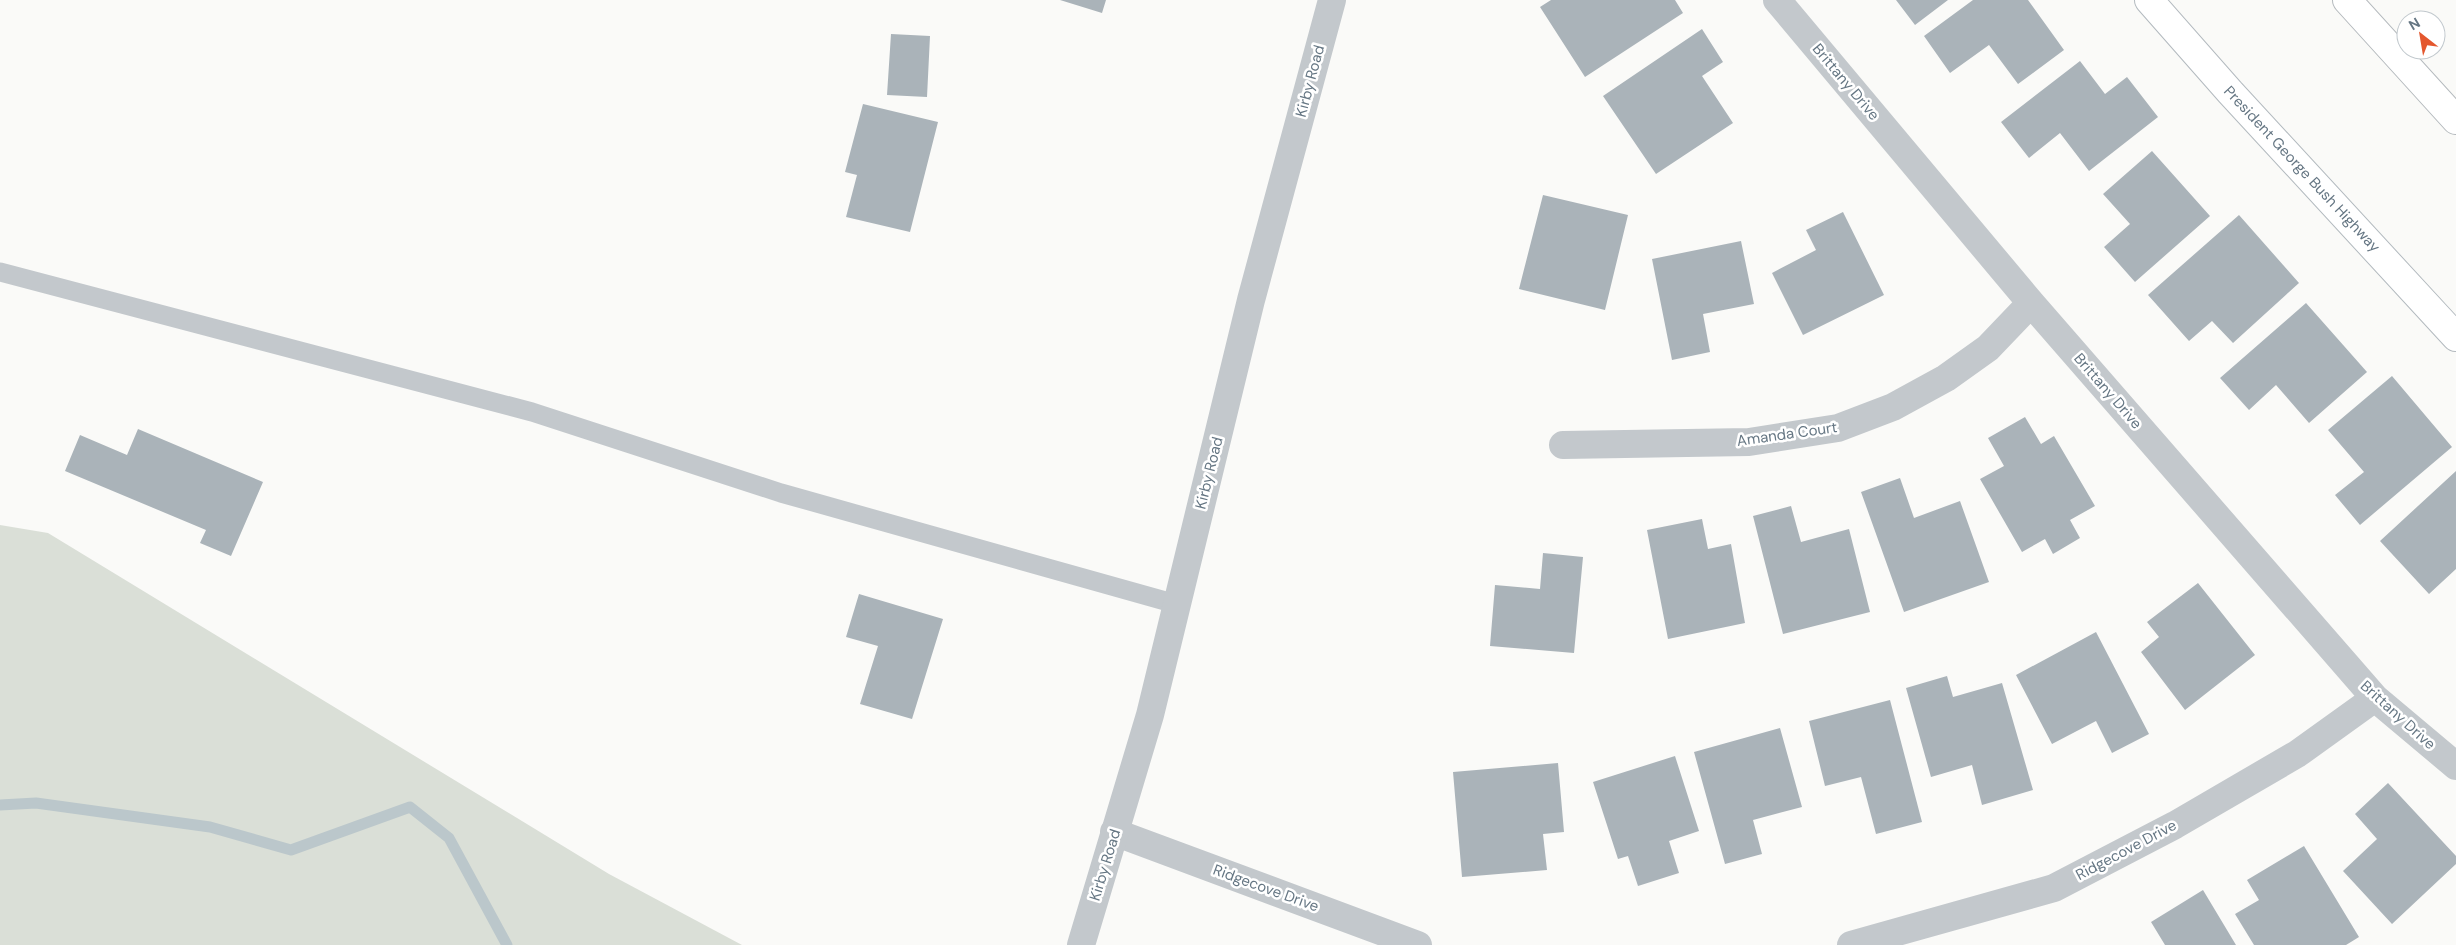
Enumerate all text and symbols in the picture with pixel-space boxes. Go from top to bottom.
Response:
north arrow [2396,10,2446,60]
text: N [2405,14,2423,34]
street label: Brittany Drive [1808,39,1884,125]
street label: Kirby Road [1291,43,1329,119]
street label: President George Bush Highway [2219,81,2385,257]
street label: Brittany Drive [2070,349,2146,433]
street label: Amanda Court [1735,417,1839,451]
street label: Kirby Road [1190,435,1228,511]
street label: Brittany Drive [2356,676,2440,754]
street label: Ridgecove Drive [2072,815,2180,885]
street label: Kirby Road [1085,827,1125,903]
street label: Ridgecove Drive [1210,860,1322,916]

